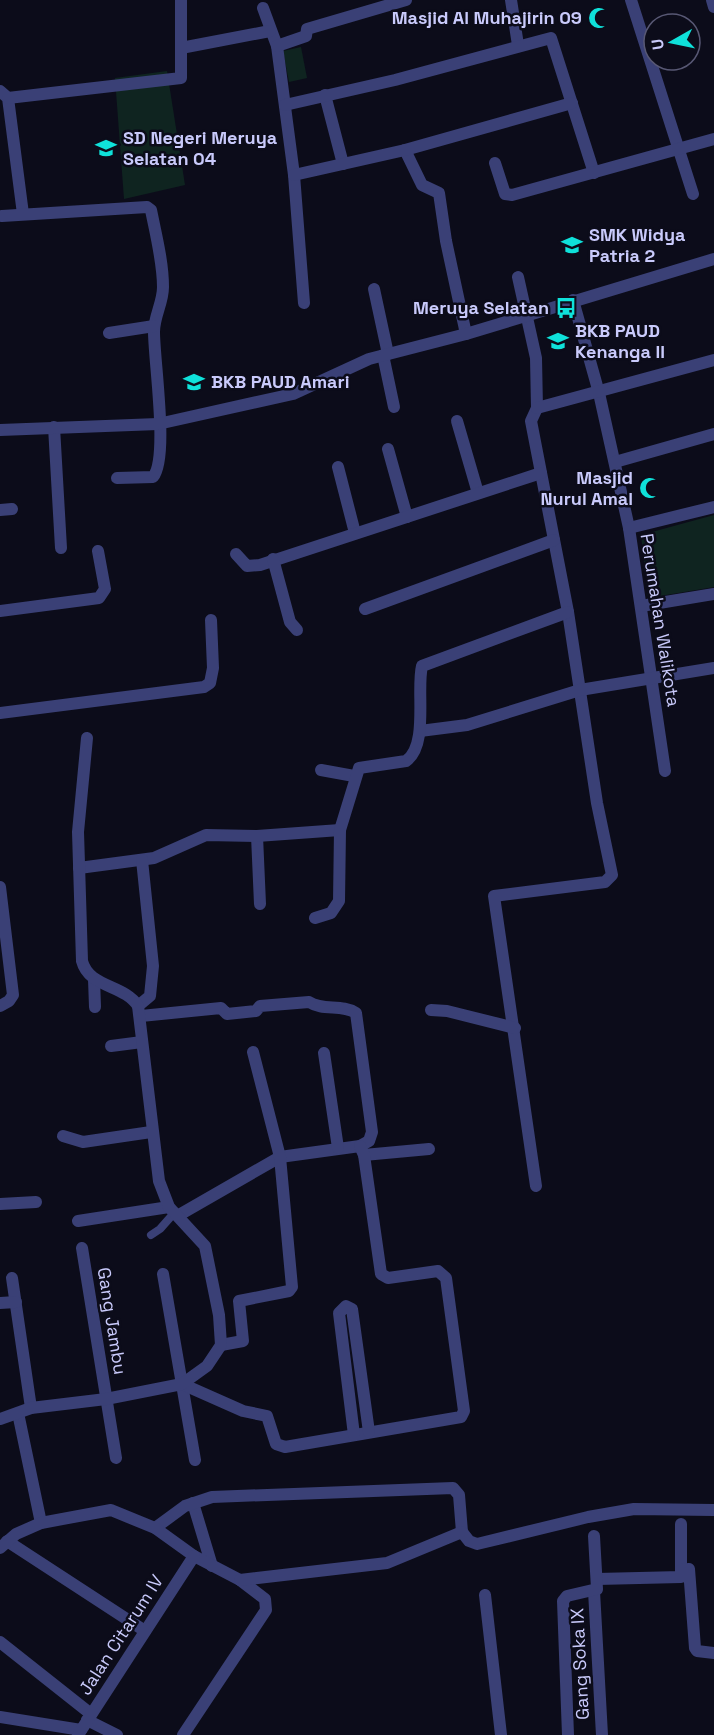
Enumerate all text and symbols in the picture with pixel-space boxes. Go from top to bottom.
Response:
place label: Masjid Al Muhajirin 09 [392,6,582,29]
mosque icon: Masjid Al Muhajirin 09 [587,6,611,30]
north arrow [642,12,702,72]
text: U [646,37,669,51]
place label: SD Negeri Meruya Selatan 04 [123,126,278,170]
school or university icon: SD Negeri Meruya Selatan 04 [94,136,118,160]
place label: SMK Widya Patria 2 [589,223,686,267]
school or university icon: SMK Widya Patria 2 [560,233,584,257]
place label: Meruya Selatan [413,296,549,319]
bus stop icon: Meruya Selatan [554,296,578,320]
place label: BKB PAUD Kenanga II [575,319,665,363]
school or university icon: BKB PAUD Kenanga II [546,329,570,353]
school or university icon: BKB PAUD Amari [182,370,206,394]
place label: BKB PAUD Amari [211,370,349,393]
place label: Masjid Nurul Amal [541,466,633,510]
mosque icon: Masjid Nurul Amal [638,476,662,500]
street label: Perumahan Walikota [635,532,686,708]
street label: Gang Jambu [93,1266,132,1376]
street label: Jalan Citarum IV [73,1570,168,1699]
street label: Gang Soka IX [565,1608,594,1721]

